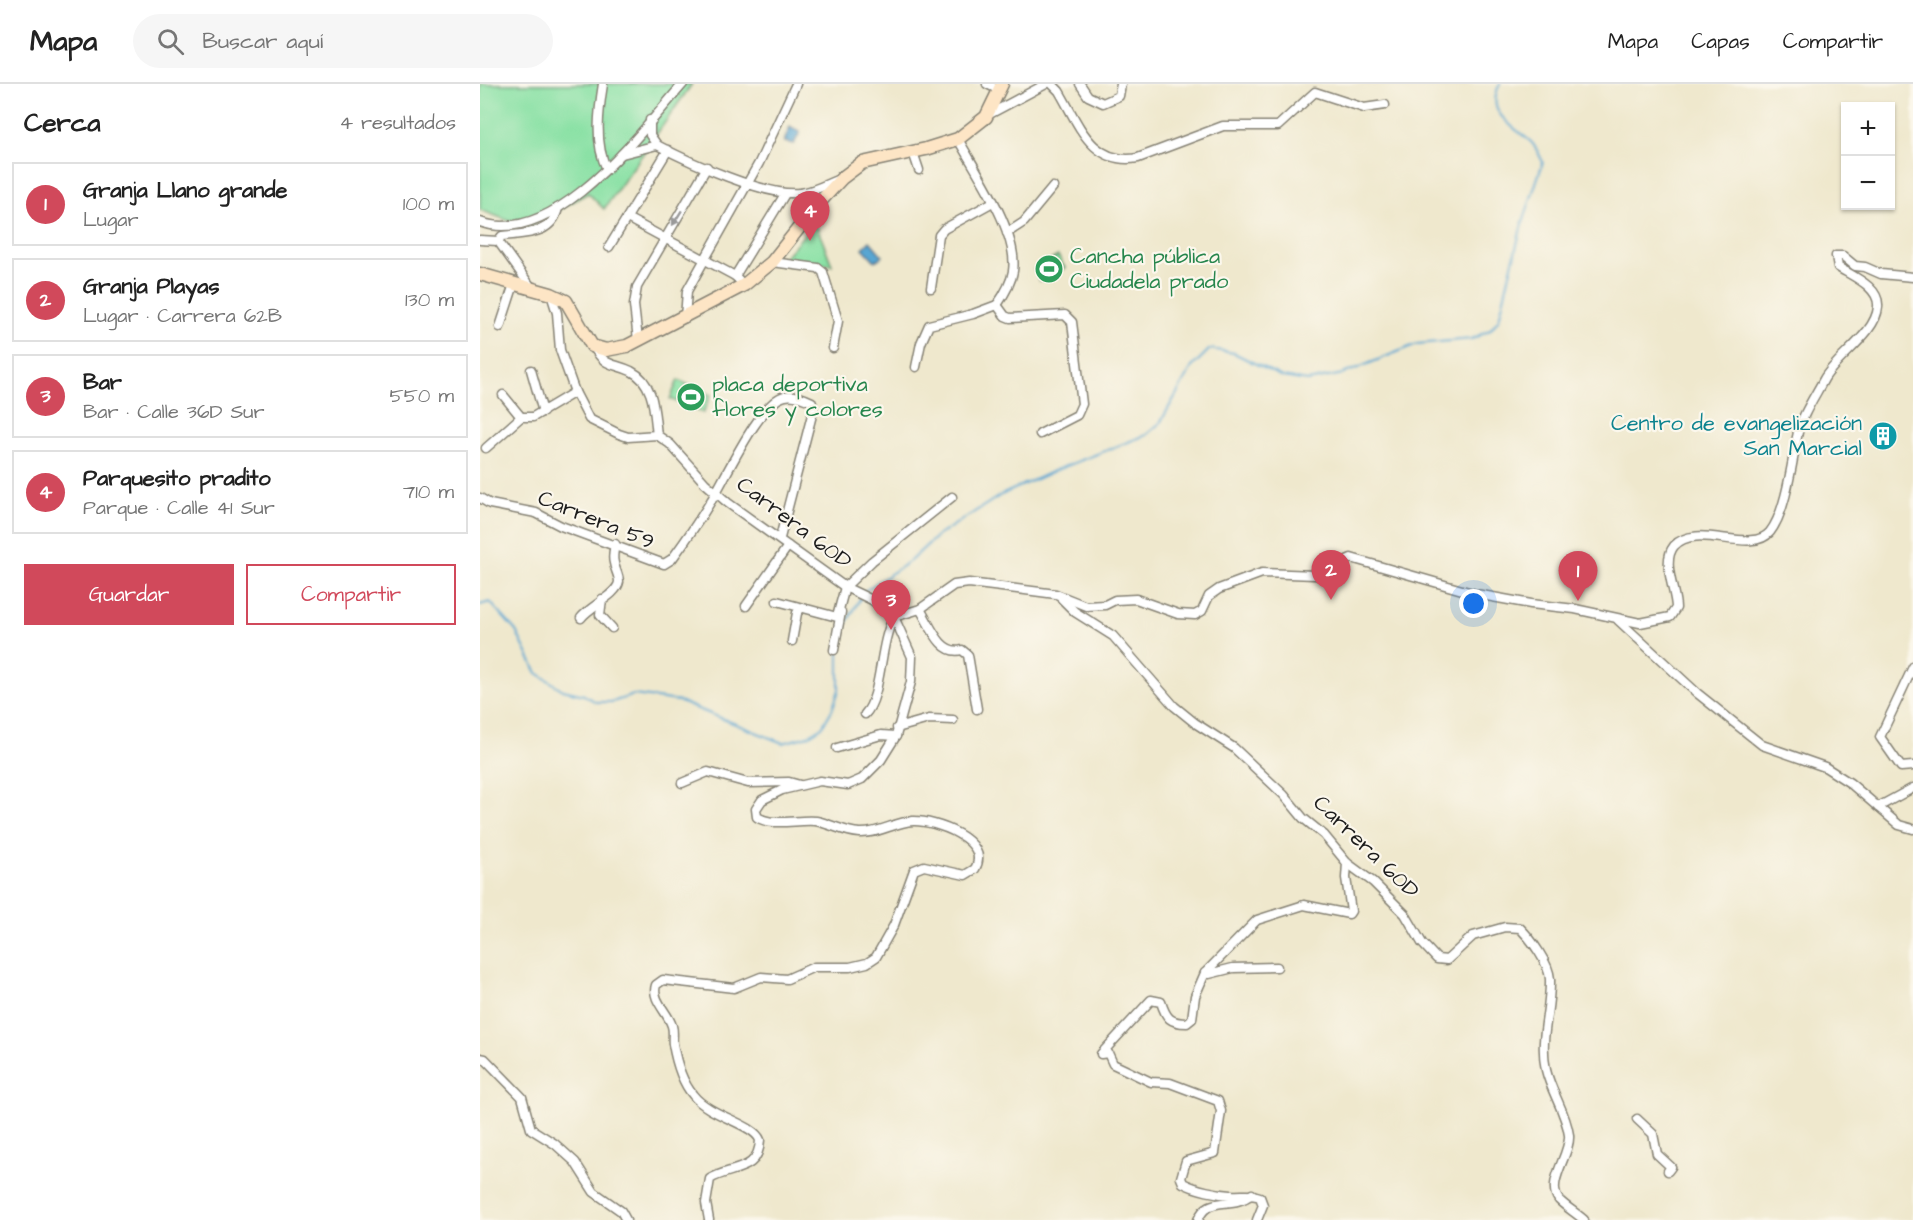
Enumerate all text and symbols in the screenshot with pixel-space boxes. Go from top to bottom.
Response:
search box [133,14,553,68]
text: Mapa [30,22,97,61]
icon: search [154,25,187,58]
text: Buscar aquí [202,26,323,57]
text: Mapa [1608,27,1658,56]
text: Capas [1691,27,1750,56]
text: Compartir [1783,27,1883,56]
map controls [1841,102,1895,210]
button: + [1841,102,1895,156]
text: Cerca [24,105,101,141]
text: 4 resultados [339,109,456,137]
button: − [1841,156,1895,210]
text: Granja Llano grande [83,175,287,206]
text: 1 [44,190,47,218]
text: 100 m [403,190,454,218]
pin: 4 [790,192,830,241]
text: Lugar [83,206,139,234]
one-way arrow [672,210,683,226]
place label: Cancha pública Ciudadela prado [1070,241,1229,297]
sports icon: Cancha pública Ciudadela prado [1033,253,1065,285]
text: Granja Playas [83,271,219,302]
text: 2 [40,286,51,314]
text: 130 m [405,286,454,314]
text: Lugar · Carrera 62B [83,302,282,330]
text: Bar [83,367,122,398]
place label: placa deportiva flores y colores [712,369,883,426]
sports icon: placa deportiva flores y colores [675,381,707,413]
text: 3 [40,382,51,410]
text: 550 m [389,382,454,410]
text: Bar · Calle 36D Sur [83,398,264,426]
place label: Centro de evangelización San Marcial [1611,408,1862,464]
building icon: Centro de evangelización San Marcial [1867,420,1899,452]
text: Parquesito pradito [83,463,271,494]
street label: Carrera 60D [730,469,858,577]
text: 4 [39,478,52,506]
text: 710 m [403,478,454,506]
street label: Carrera 59 [533,483,659,557]
text: Parque · Calle 41 Sur [83,494,275,522]
pin: 2 [1312,550,1350,600]
pin: 1 [1558,552,1598,601]
button: Guardar [24,564,234,625]
button: Compartir [246,564,456,625]
pin: 3 [872,580,910,630]
your location [1459,589,1488,618]
street label: Carrera 60D [1306,788,1426,906]

